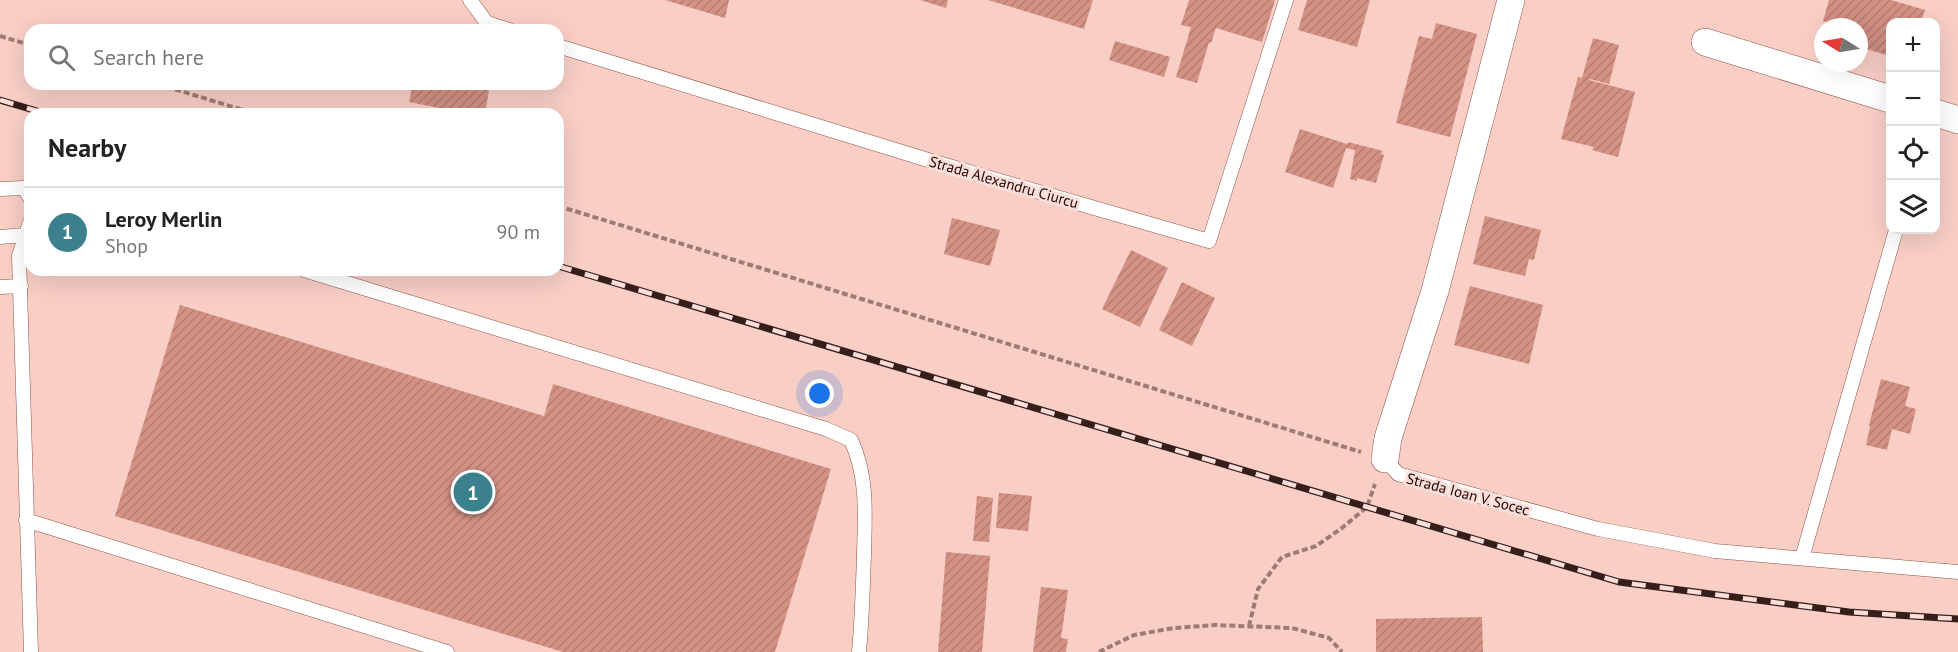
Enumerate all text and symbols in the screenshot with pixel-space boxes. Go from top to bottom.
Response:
north arrow [1814,18,1868,72]
map controls [1886,18,1940,234]
button: + [1886,18,1940,72]
search box [24,24,564,90]
icon: search [45,41,78,74]
text: Search here [93,43,204,71]
button: − [1886,72,1940,126]
button: locate [1886,126,1940,180]
text: Nearby [48,131,126,164]
street label: Strada Alexandru Ciurcu [927,152,1081,212]
button: layers [1886,180,1940,234]
text: Leroy Merlin [105,205,222,233]
text: 1 [62,219,73,245]
text: 90 m [497,219,540,245]
text: Shop [105,233,148,259]
your location [805,379,834,408]
street label: Strada Ioan V. Socec [1404,468,1532,520]
pin: 1 [454,470,492,514]

